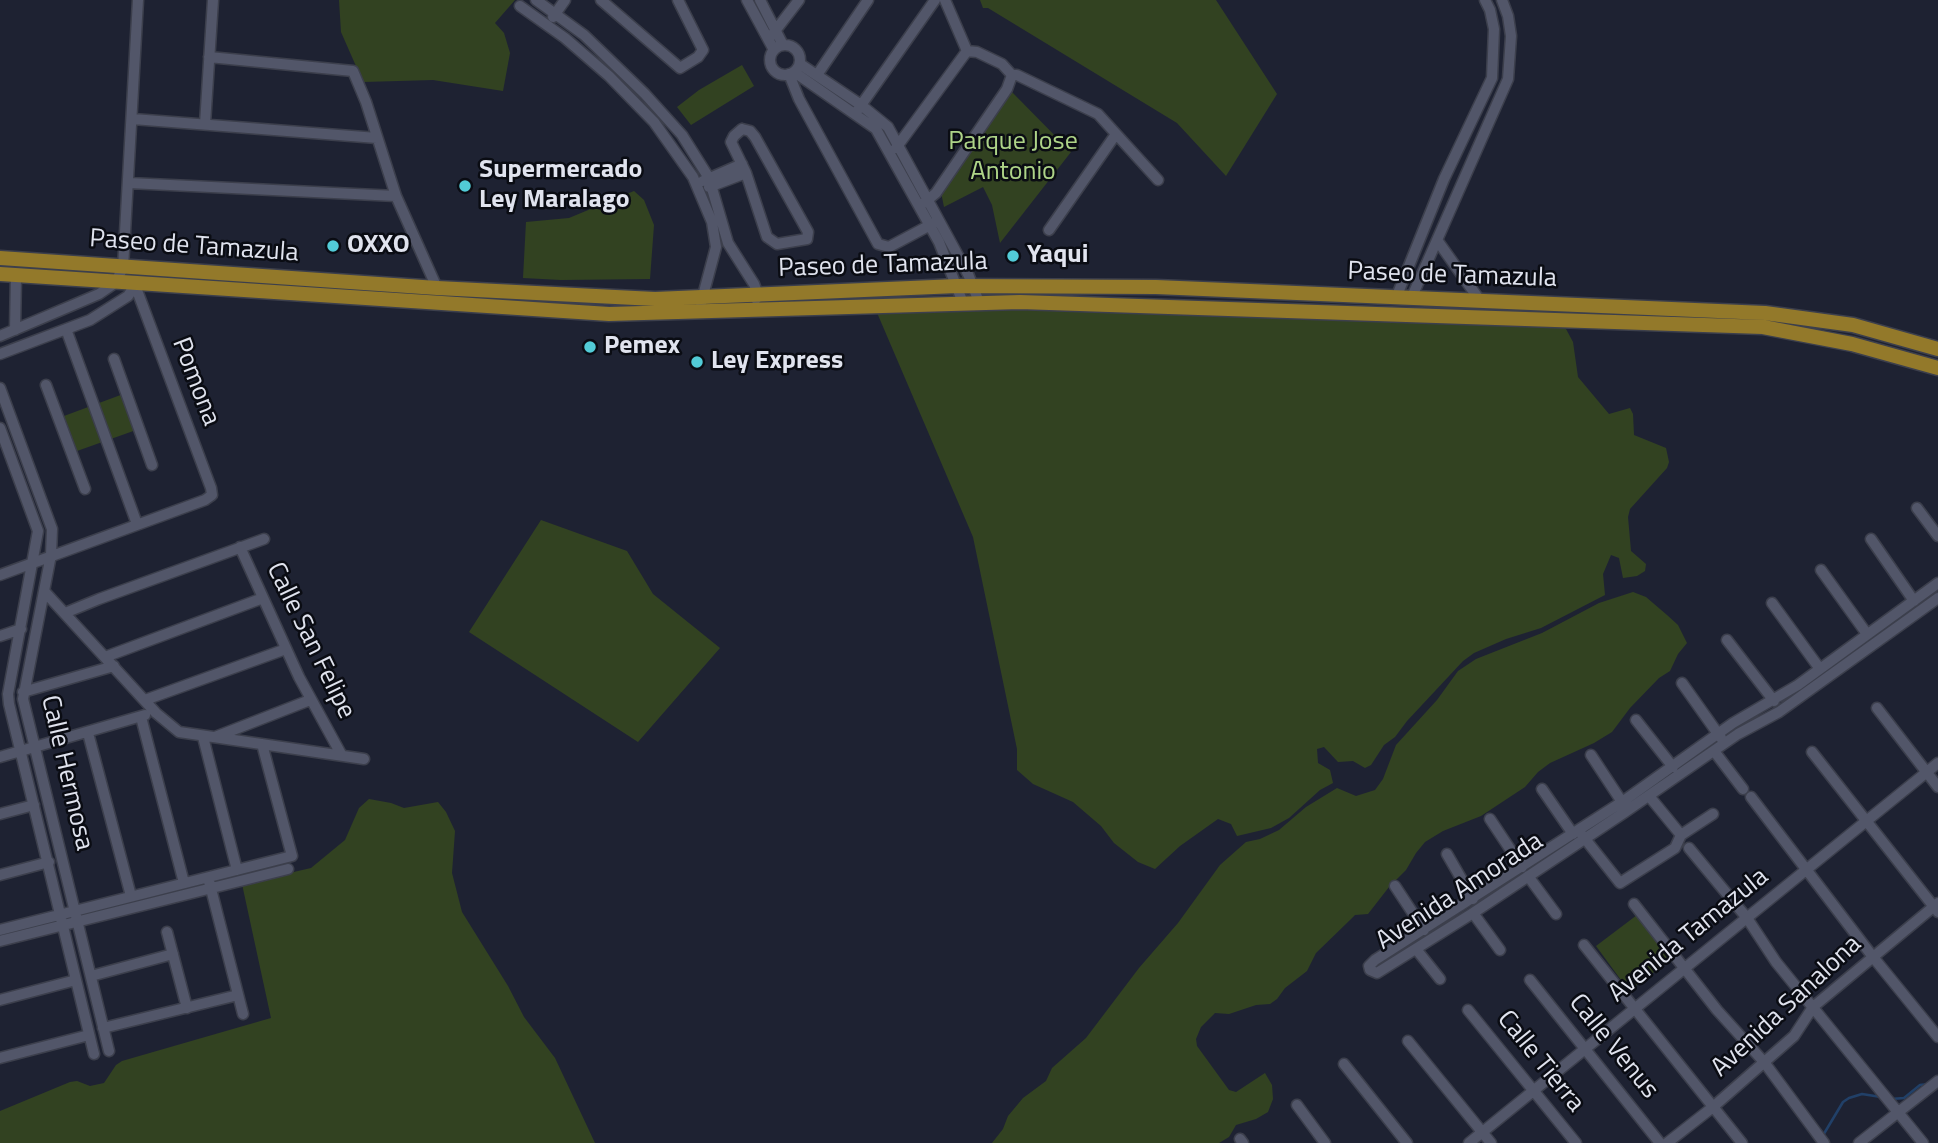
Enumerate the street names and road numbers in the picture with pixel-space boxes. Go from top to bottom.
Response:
street label: Paseo de Tamazula [88,224,300,270]
street label: Paseo de Tamazula [778,247,988,285]
street label: Paseo de Tamazula [1347,257,1557,295]
street label: Pomona [164,334,226,430]
street label: Calle San Felipe [259,558,361,724]
street label: Calle Hermosa [33,692,99,854]
street label: Avenida Amorada [1371,827,1549,957]
street label: Avenida Tamazula [1603,862,1775,1010]
street label: Avenida Sanalona [1706,930,1868,1084]
street label: Calle Venus [1561,988,1665,1106]
street label: Calle Tierra [1490,1005,1590,1119]

